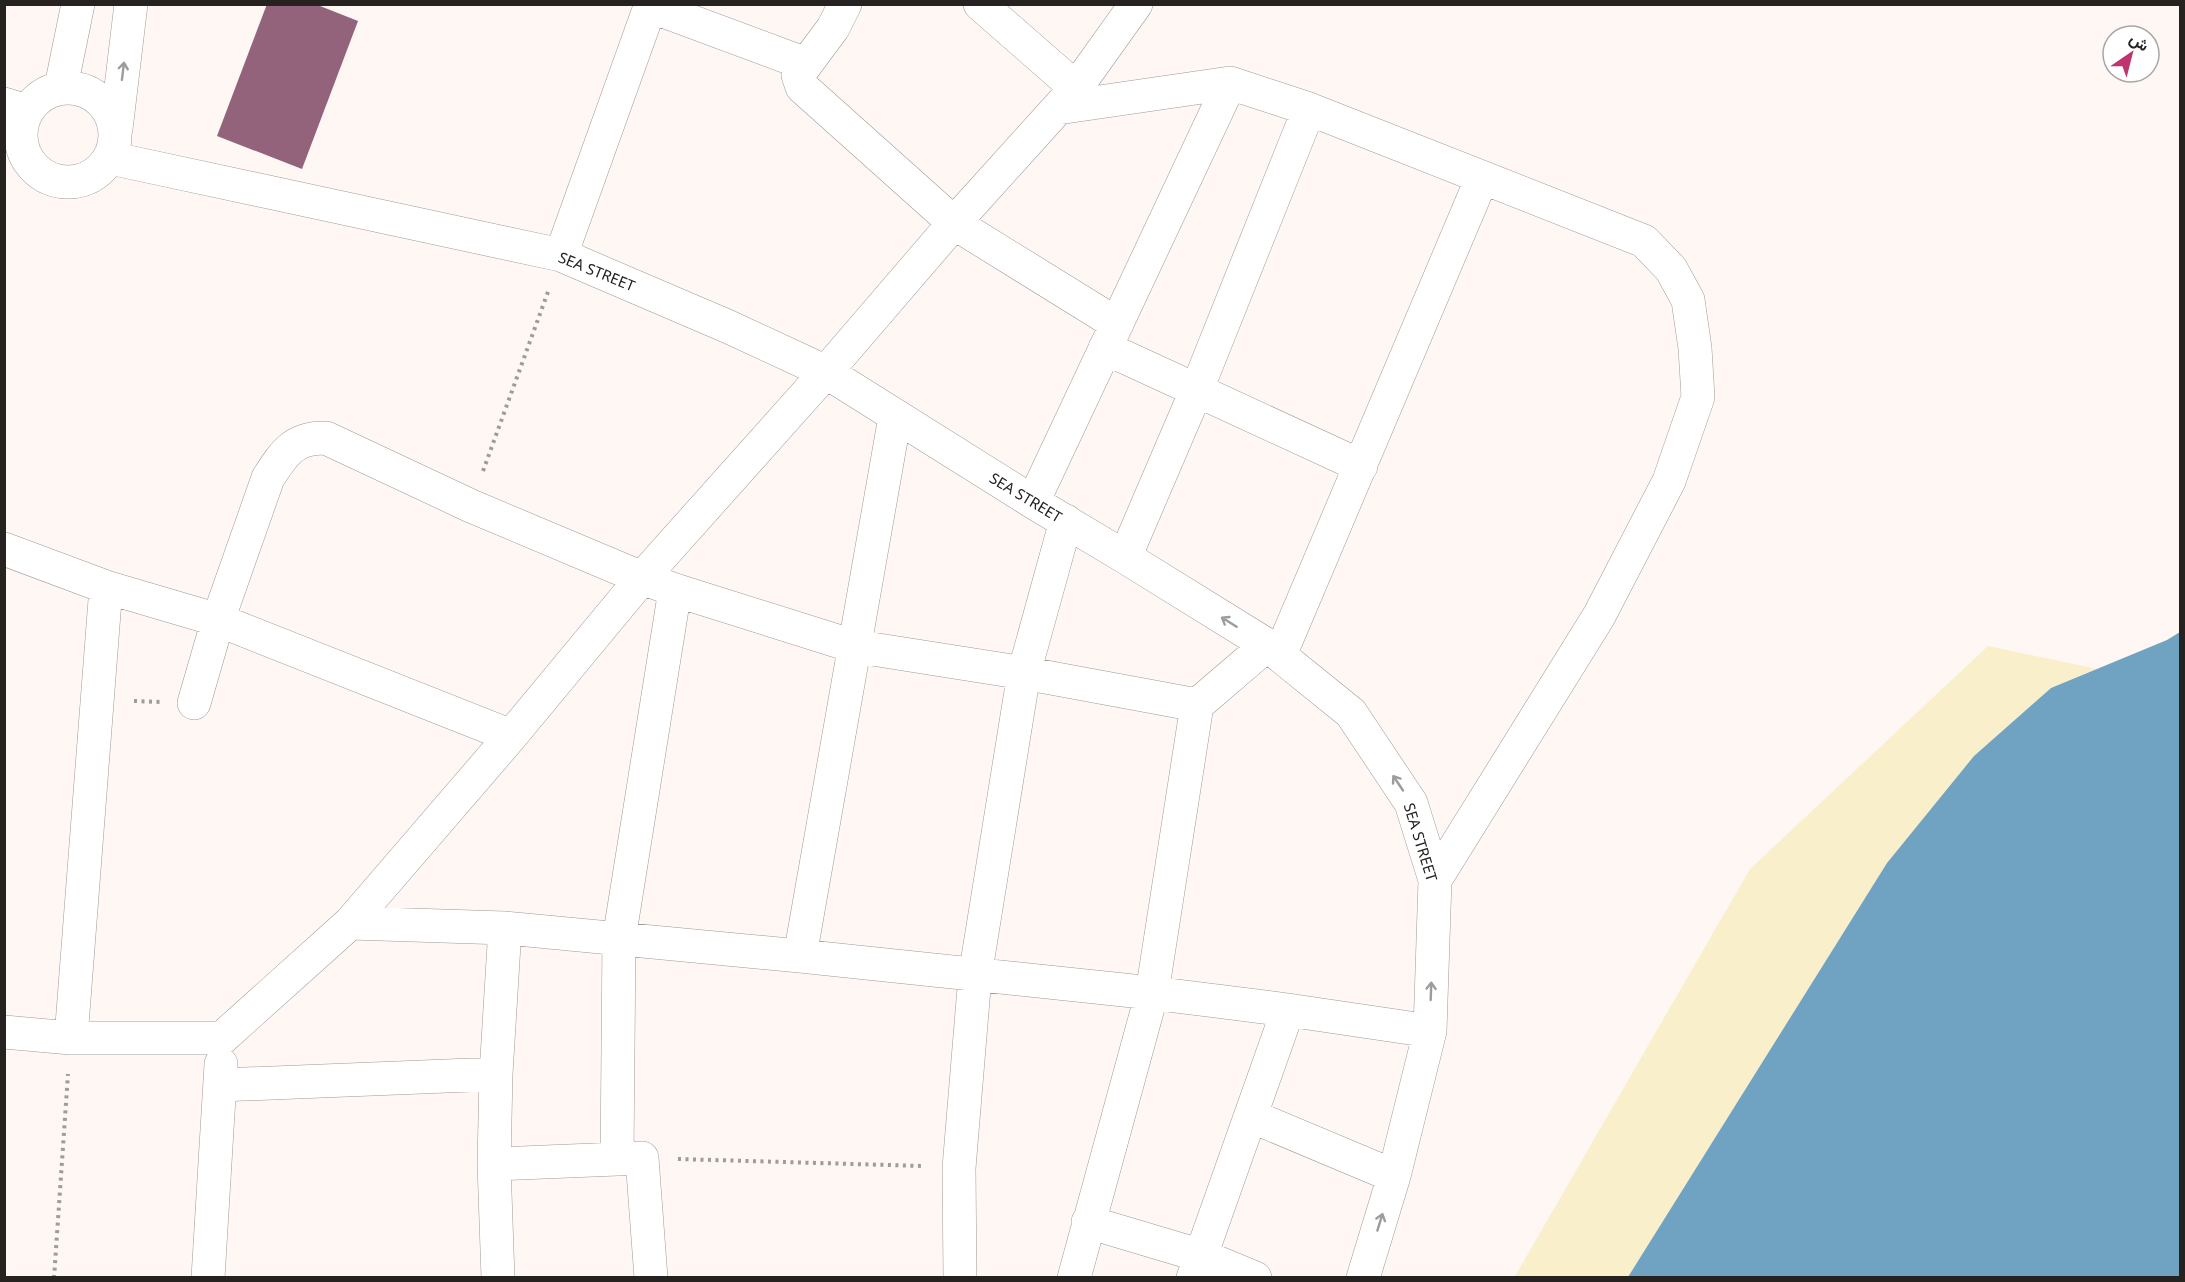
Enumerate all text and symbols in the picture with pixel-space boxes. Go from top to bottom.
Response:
north arrow [2101,24,2161,84]
text: ش [2125,27,2154,56]
one-way arrow [118,62,129,82]
street label: SEA STREET [556,247,639,296]
street label: SEA STREET [986,468,1066,527]
one-way arrow [1221,615,1238,627]
one-way arrow [1392,775,1404,792]
street label: SEA STREET [1400,800,1443,884]
one-way arrow [1426,982,1437,1002]
one-way arrow [1375,1213,1386,1232]

